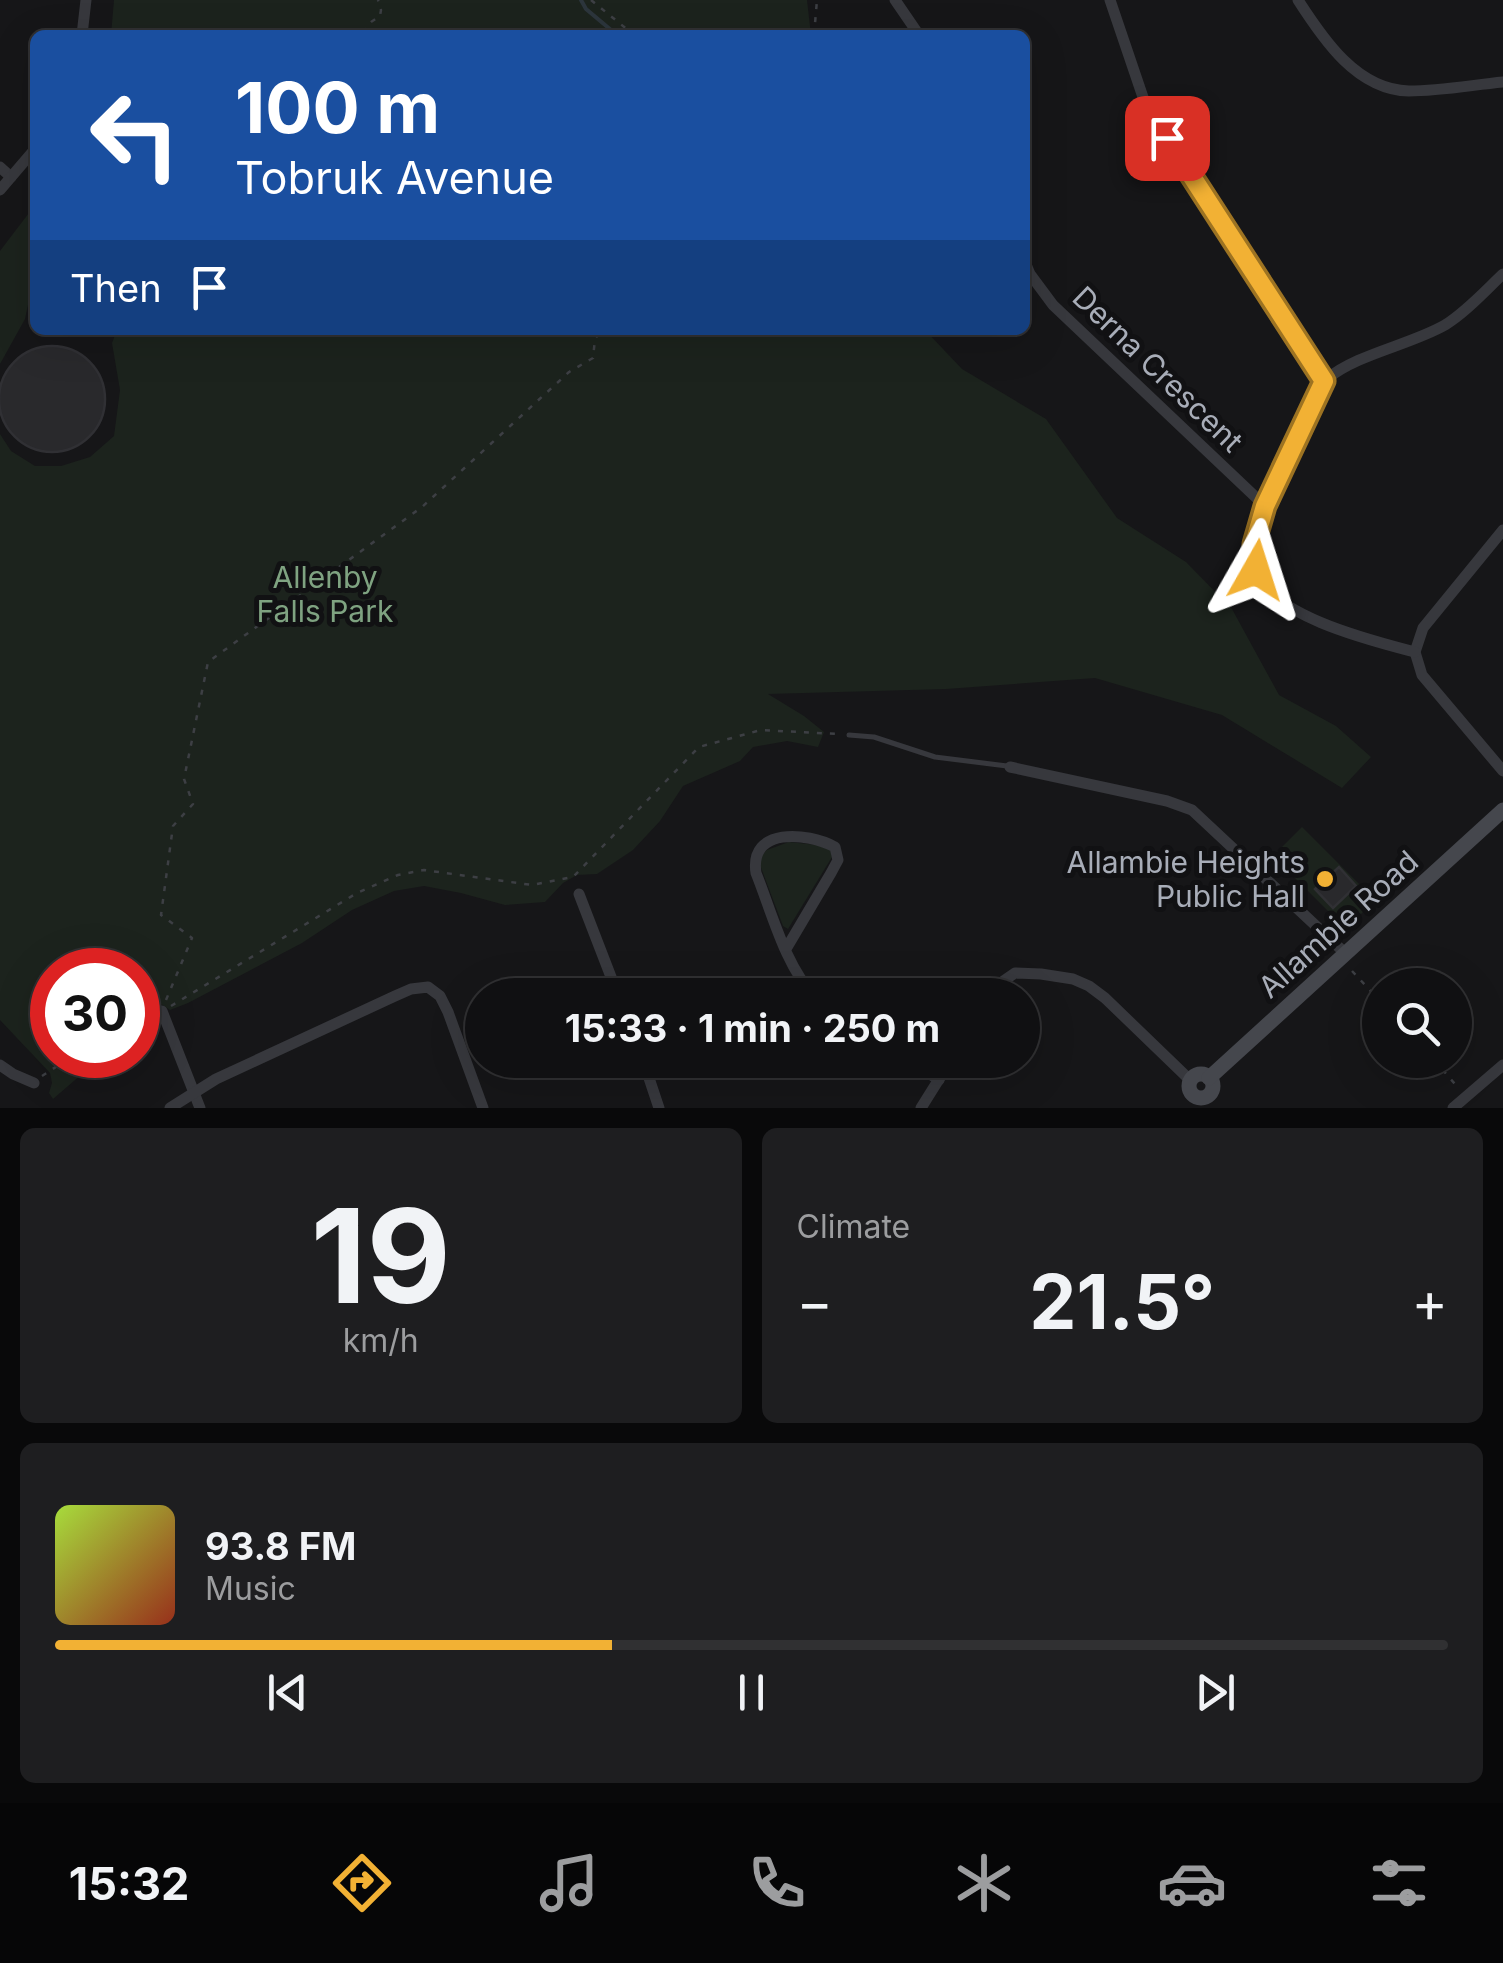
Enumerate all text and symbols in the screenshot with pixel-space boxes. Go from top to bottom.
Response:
text: 100 m [235,65,440,150]
icon: left [70,70,200,200]
pin [1125,96,1210,181]
icon: arrive [1140,111,1195,166]
text: Tobruk Avenue [235,150,554,205]
icon: arrive [182,260,237,315]
text: Then [70,265,162,311]
street label: Derna Crescent [1066,279,1251,459]
position arrow [1204,518,1308,622]
park label: Allenby Falls Park [257,559,394,629]
street label: Allambie Road [1251,843,1425,1005]
place label: Allambie Heights Public Hall [1067,844,1305,914]
marker: Allambie Heights Public Hall [1314,868,1336,890]
speed limit sign: 30 [30,948,160,1078]
map controls [1362,968,1472,1078]
button: search [1362,968,1472,1078]
text: 15:33 · 1 min · 250 m [565,1005,940,1051]
text: 19 [311,1177,451,1334]
text: Climate [797,1207,910,1246]
text: 21.5° [1029,1256,1215,1347]
text: − [797,1269,833,1335]
text: + [1412,1269,1448,1335]
text: km/h [343,1321,419,1360]
text: 93.8 FM [205,1523,356,1569]
text: Music [205,1569,296,1608]
icon: previous [260,1665,315,1720]
icon: pause [724,1665,779,1720]
icon: next [1188,1665,1243,1720]
icon: directions [327,1848,397,1918]
icon: music [534,1848,604,1918]
icon: phone [742,1848,812,1918]
icon: climate [949,1848,1019,1918]
icon: car [1157,1848,1227,1918]
icon: filters [1364,1848,1434,1918]
text: 15:32 [69,1856,189,1911]

